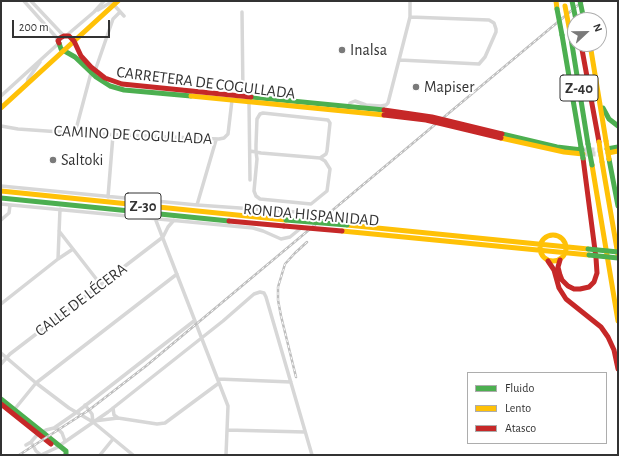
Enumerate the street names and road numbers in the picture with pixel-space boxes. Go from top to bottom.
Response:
street label: CARRETERA DE COGULLADA [115,63,297,103]
road number: Z-40 [560,75,598,101]
street label: CAMINO DE COGULLADA [53,121,213,149]
road number: Z-30 [125,193,161,219]
street label: RONDA HISPANIDAD [242,199,380,231]
street label: CALLE DE LÉCERA [31,259,131,341]

